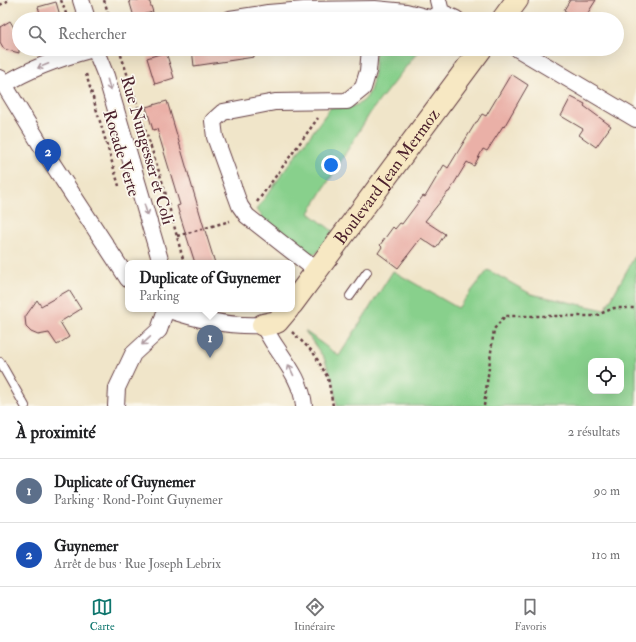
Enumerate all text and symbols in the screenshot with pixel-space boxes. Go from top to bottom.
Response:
search box [12,12,624,56]
icon: search [26,23,48,45]
text: Rechercher [58,25,126,44]
one-way arrow [37,63,49,71]
street label: Rue Nungesser et Coli [116,73,179,227]
one-way arrow [106,79,113,92]
street label: Boulevard Jean Mermoz [330,104,444,249]
street label: Rocade Verte [98,107,145,199]
pin: 2 [35,139,61,172]
your location [321,155,341,175]
one-way arrow [143,203,150,216]
popup [125,260,295,312]
text: Duplicate of Guynemer [139,269,281,288]
text: Parking [139,288,180,304]
pin: 1 [197,325,223,358]
one-way arrow [141,337,151,346]
map controls [588,358,624,394]
button: locate [588,358,624,394]
one-way arrow [287,364,294,376]
text: À proximité [16,422,96,443]
text: 2 résultats [568,424,620,440]
text: Duplicate of Guynemer [54,473,195,492]
text: 1 [27,483,31,499]
text: 90 m [594,483,620,499]
text: Parking · Rond-Point Guynemer [54,492,223,508]
text: Guynemer [54,537,118,556]
text: 2 [26,547,32,563]
text: 110 m [591,547,620,563]
text: Arrêt de bus · Rue Joseph Lebrix [54,556,221,572]
tab: Carte [90,596,115,633]
tab: Itinéraire [294,596,335,633]
tab: Favoris [515,596,546,633]

